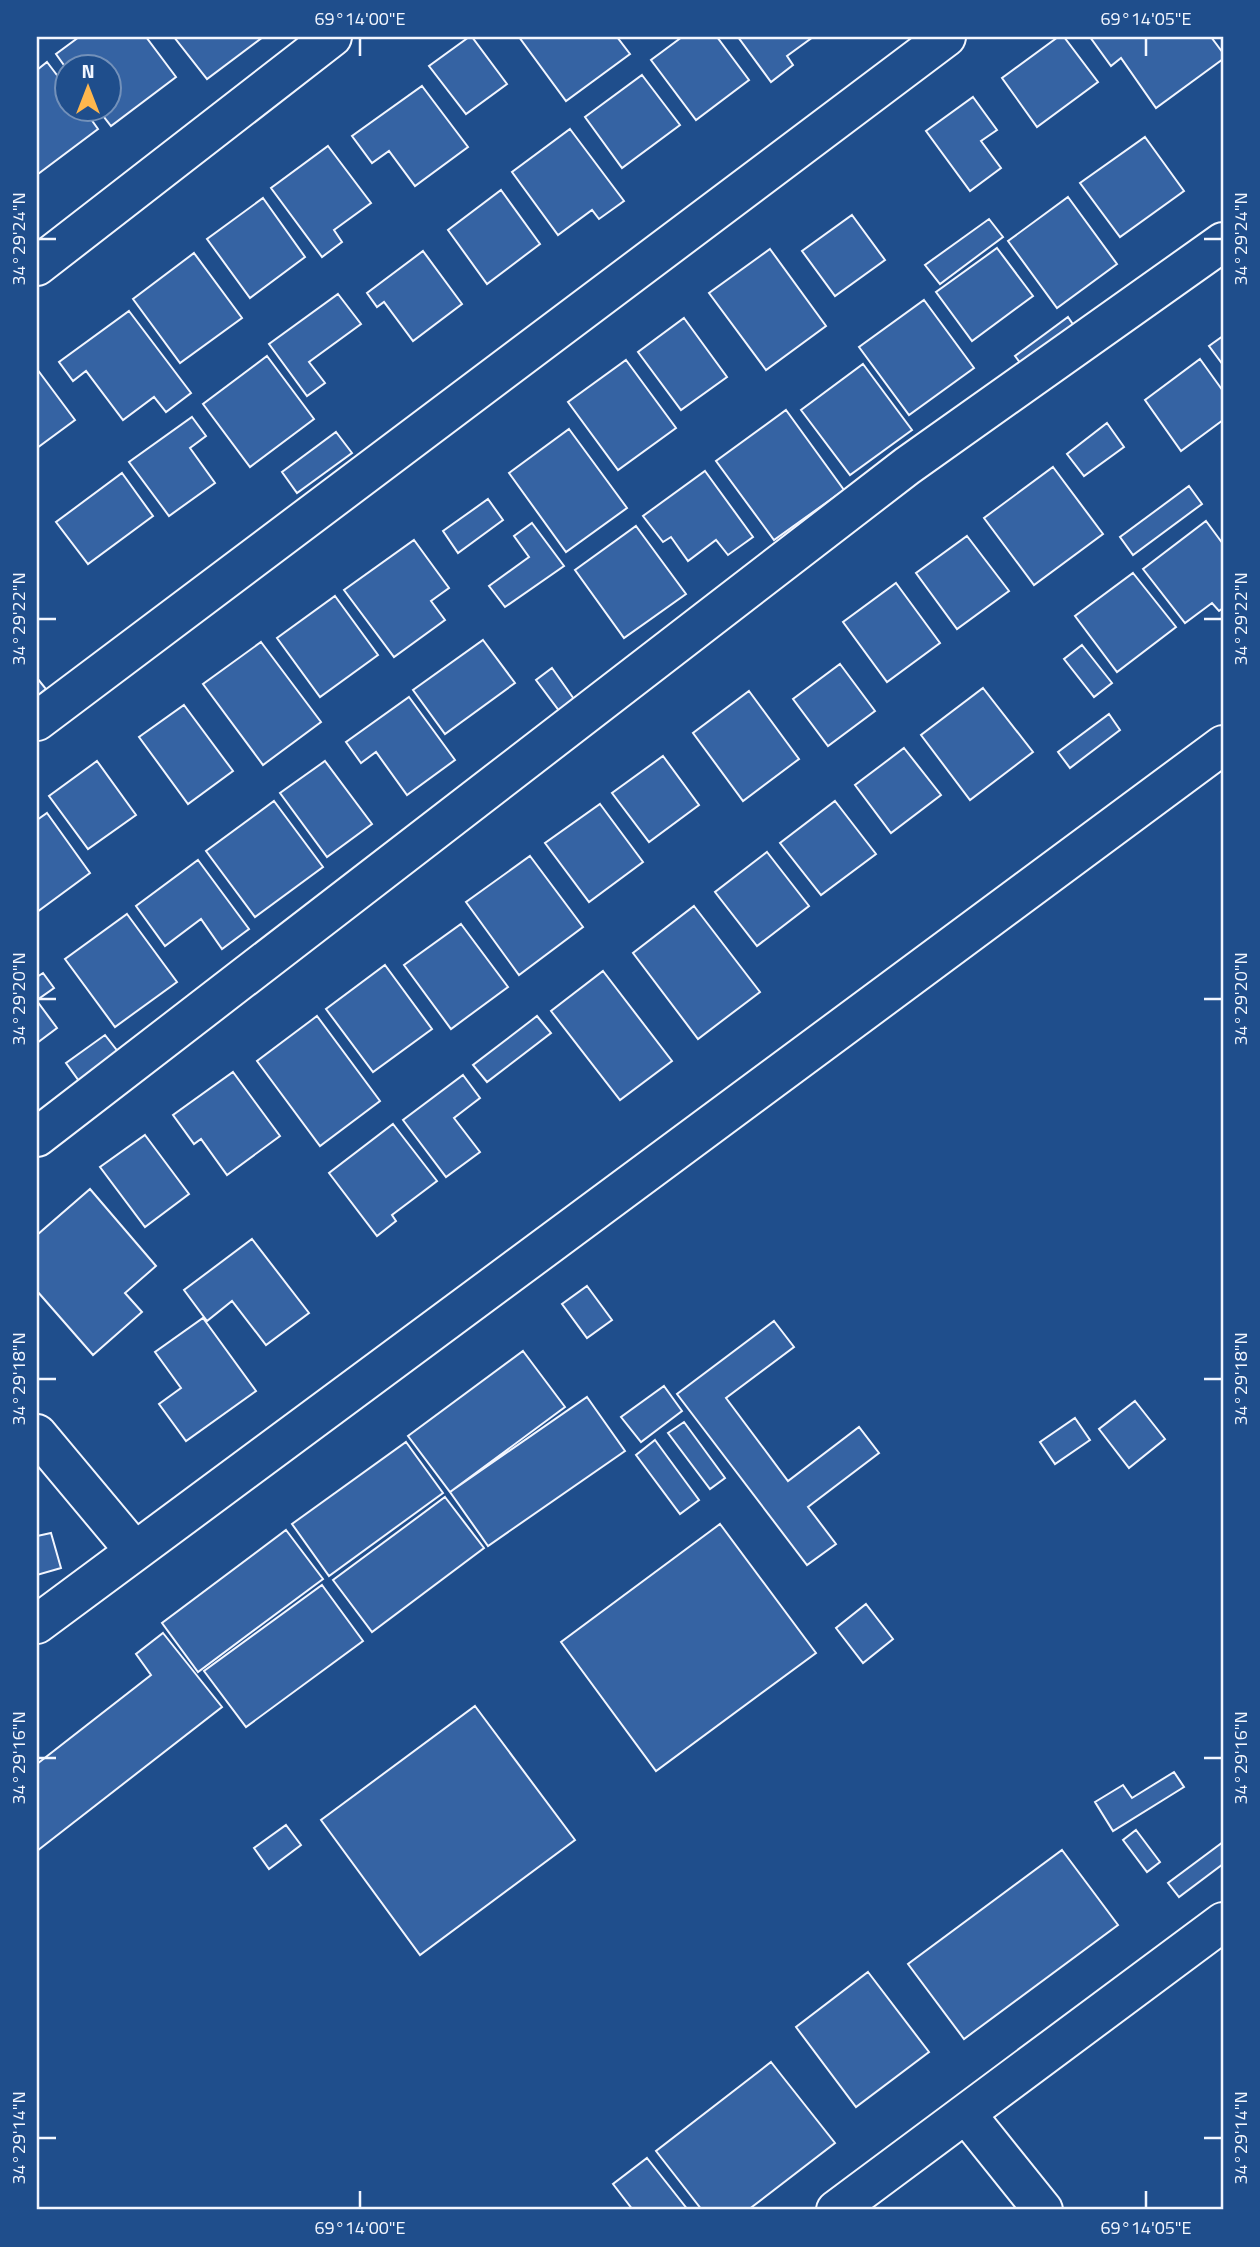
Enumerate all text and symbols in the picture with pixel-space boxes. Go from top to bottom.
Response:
text: 69°14'00"E [315,5,406,32]
text: 69°14'05"E [1101,5,1192,32]
north arrow [52,52,122,122]
text: N [81,56,95,85]
text: 34°29'24"N [5,192,32,286]
text: 34°29'24"N [1227,192,1254,286]
text: 34°29'22"N [5,572,32,666]
text: 34°29'22"N [1227,572,1254,666]
text: 34°29'20"N [5,952,32,1046]
text: 34°29'20"N [1227,952,1254,1046]
text: 34°29'18"N [5,1332,32,1426]
text: 34°29'18"N [1227,1332,1254,1426]
text: 34°29'16"N [5,1711,32,1805]
text: 34°29'16"N [1227,1711,1254,1805]
text: 34°29'14"N [5,2091,32,2185]
text: 34°29'14"N [1227,2091,1254,2185]
text: 69°14'00"E [315,2214,406,2241]
text: 69°14'05"E [1101,2214,1192,2241]

